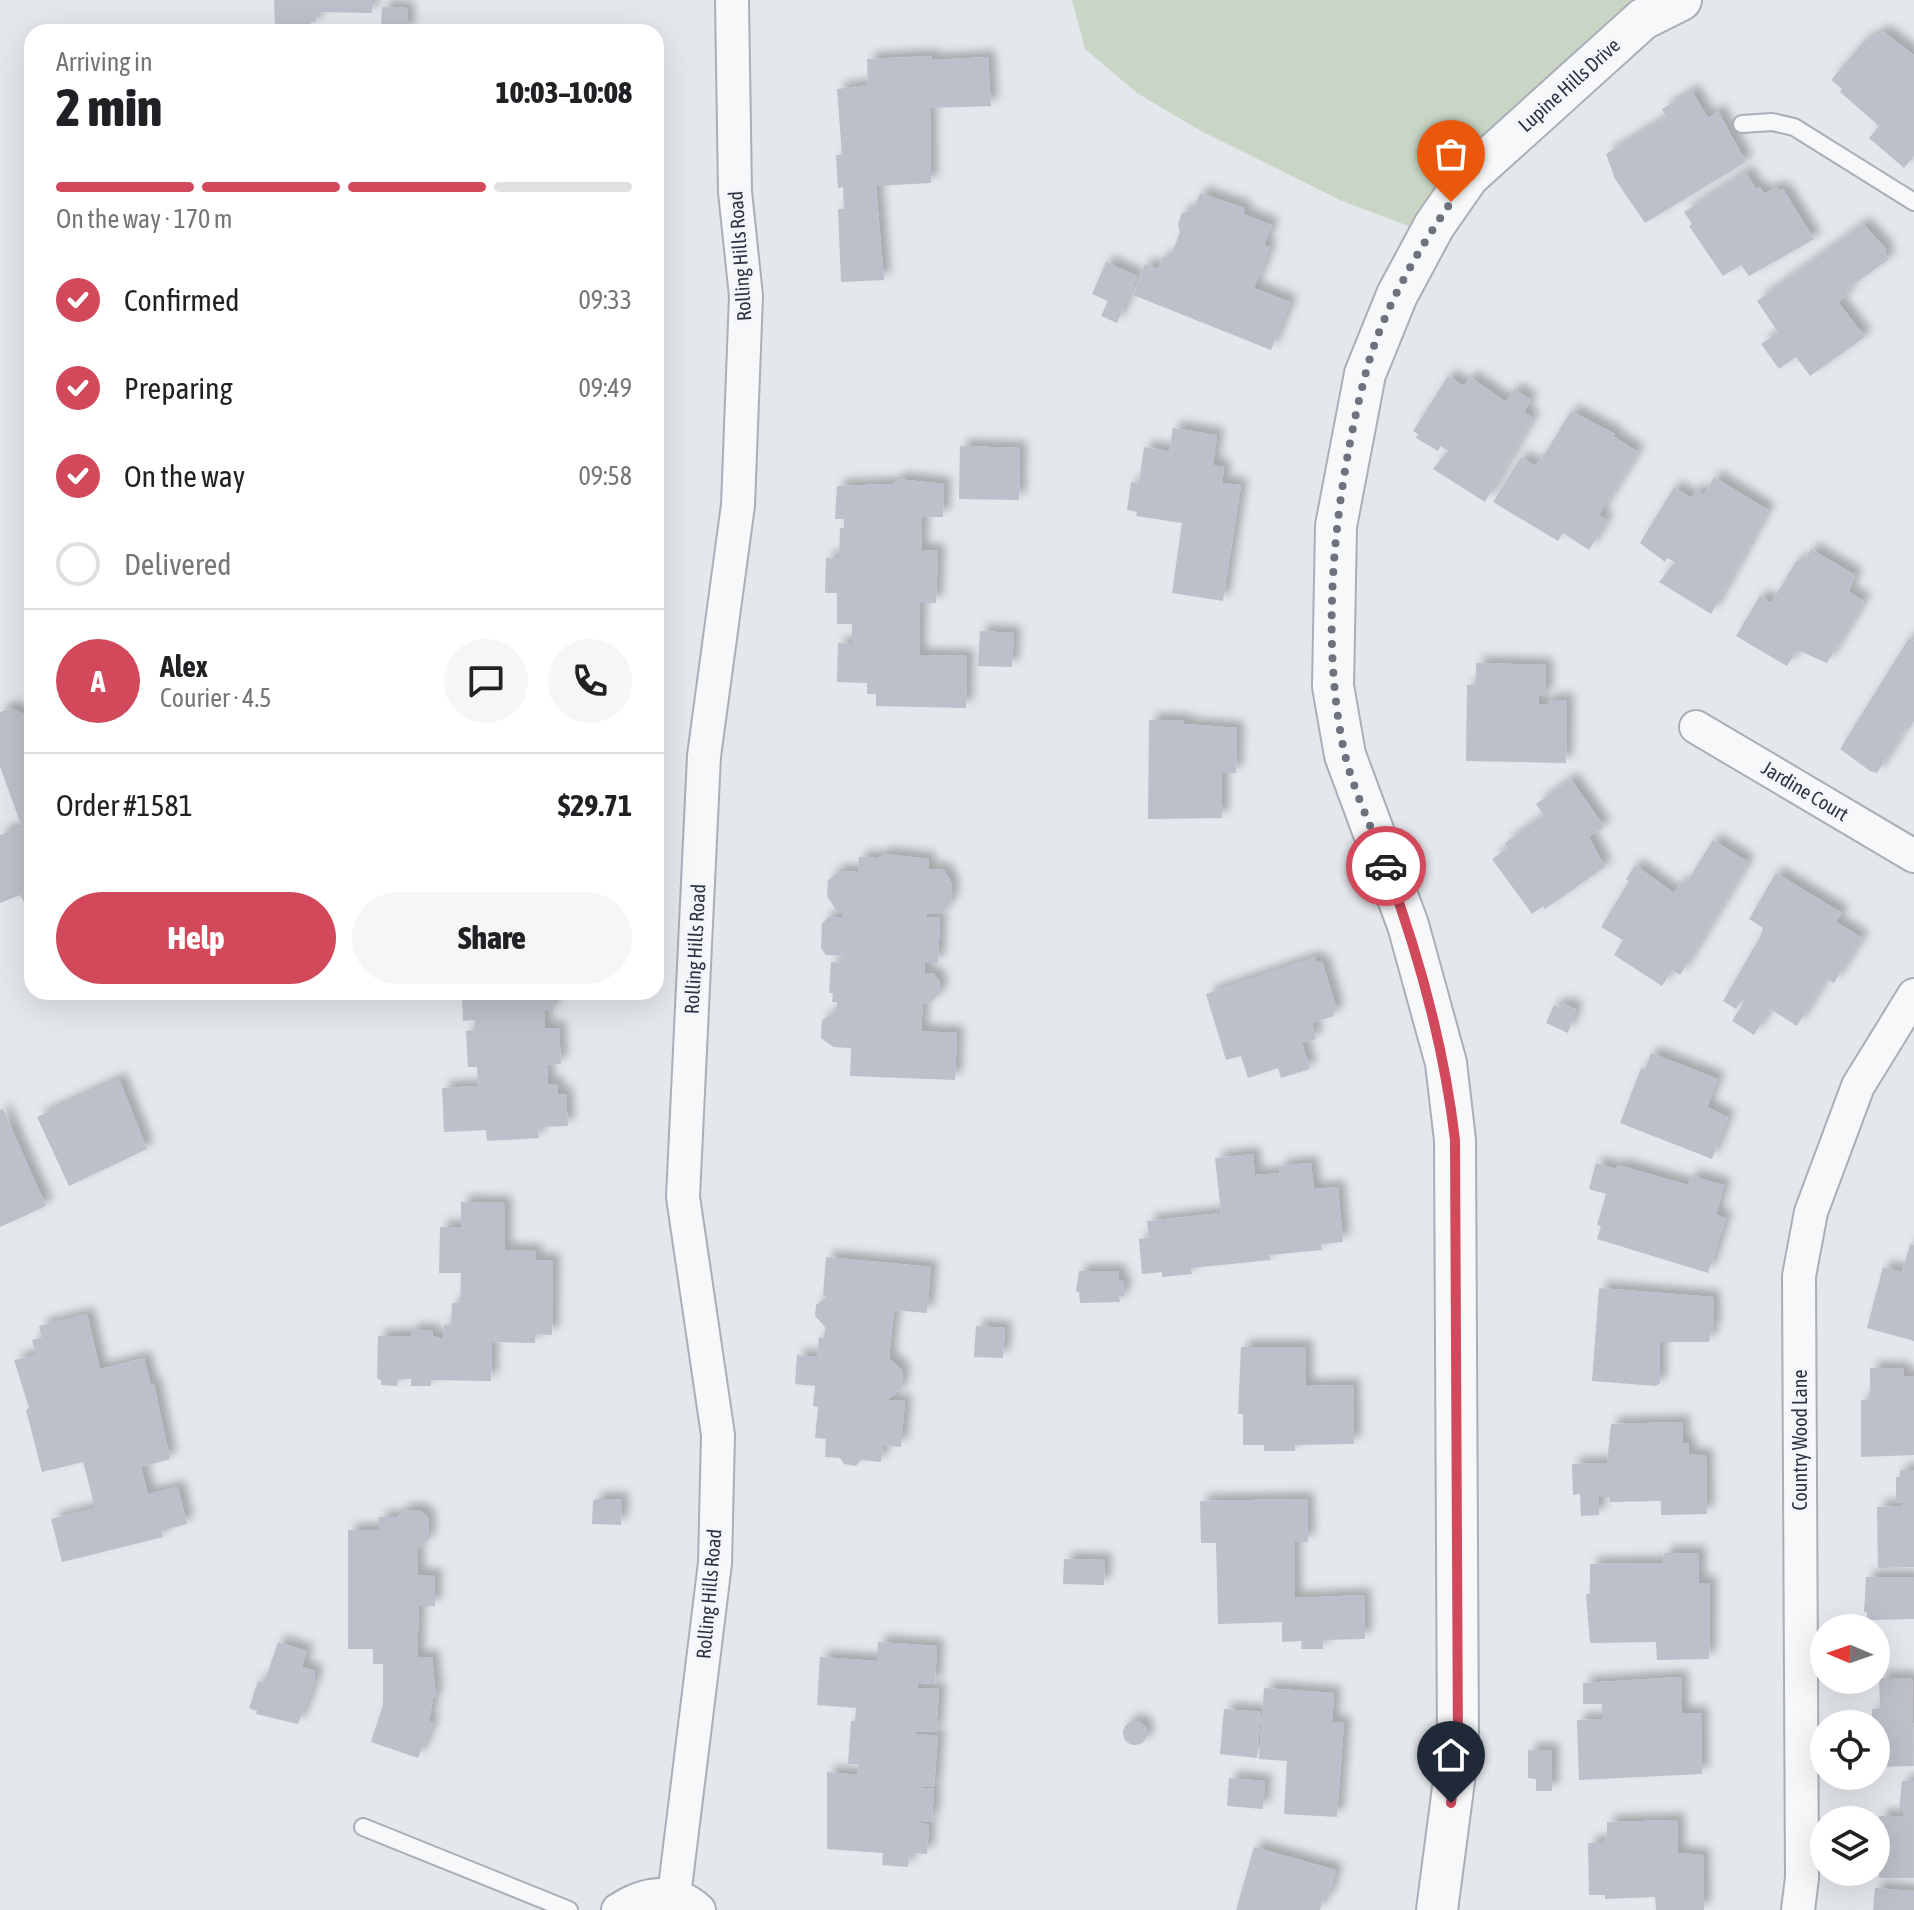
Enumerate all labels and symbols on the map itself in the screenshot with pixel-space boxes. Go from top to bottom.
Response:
street label: Lupine Hills Drive [1513,33,1624,136]
pin [1417,120,1485,202]
street label: Rolling Hills Road [723,190,756,322]
street label: Jardine Court [1758,756,1853,825]
courier [1346,826,1426,906]
street label: Rolling Hills Road [680,883,709,1015]
street label: Country Wood Lane [1788,1369,1811,1511]
street label: Rolling Hills Road [691,1528,726,1660]
north arrow [1810,1614,1890,1694]
pin [1417,1721,1485,1803]

